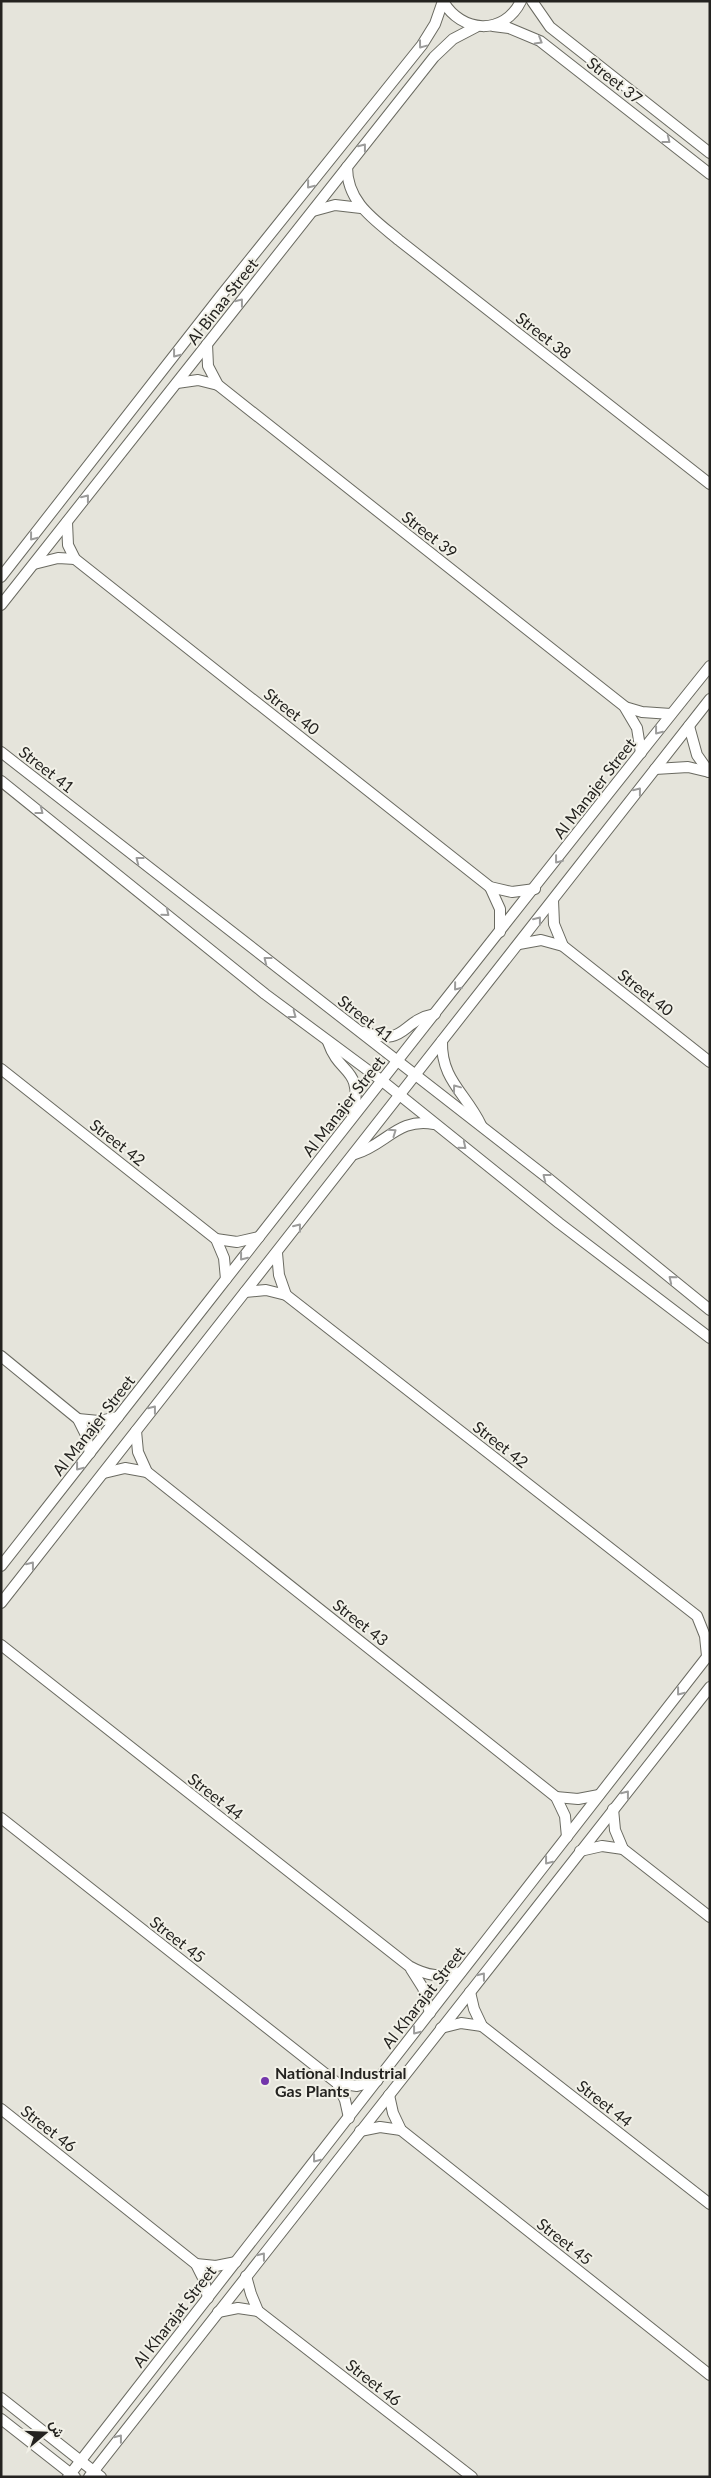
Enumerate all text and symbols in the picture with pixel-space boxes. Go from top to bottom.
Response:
one-way arrow [533,34,542,44]
one-way arrow [419,39,428,49]
street label: Street 37 [584,53,646,107]
one-way arrow [661,135,670,143]
one-way arrow [357,143,366,153]
one-way arrow [306,180,315,189]
street label: Al Binaa Street [183,254,262,348]
one-way arrow [235,299,243,308]
street label: Street 38 [513,308,575,362]
one-way arrow [173,348,182,358]
one-way arrow [80,495,88,504]
street label: Street 39 [399,507,461,561]
one-way arrow [30,531,38,540]
street label: Street 40 [261,684,323,738]
one-way arrow [654,726,663,735]
street label: Al Manajer Street [549,734,639,842]
street label: Street 41 [16,742,78,796]
one-way arrow [632,788,640,797]
one-way arrow [34,805,44,814]
one-way arrow [554,854,563,863]
one-way arrow [136,857,145,865]
one-way arrow [160,908,169,916]
one-way arrow [533,916,542,925]
one-way arrow [264,957,273,965]
street label: Street 40 [615,965,677,1019]
one-way arrow [454,981,462,990]
street label: Street 41 [335,991,397,1045]
one-way arrow [287,1009,297,1018]
street label: Al Manajer Street [298,1052,388,1160]
one-way arrow [453,1084,462,1094]
street label: Street 42 [87,1115,149,1169]
one-way arrow [387,1129,397,1138]
one-way arrow [457,1140,467,1149]
one-way arrow [542,1174,552,1183]
one-way arrow [292,1224,300,1233]
one-way arrow [240,1251,249,1260]
one-way arrow [669,1277,678,1285]
street label: Al Manajer Street [48,1371,138,1479]
one-way arrow [148,1406,157,1415]
street label: Street 42 [470,1417,532,1471]
one-way arrow [75,1462,84,1471]
one-way arrow [26,1562,34,1571]
street label: Street 43 [330,1595,392,1649]
one-way arrow [677,1686,685,1695]
street label: Street 44 [185,1769,247,1823]
one-way arrow [620,1791,628,1800]
one-way arrow [544,1856,553,1865]
street label: Street 45 [147,1912,209,1966]
street label: Al Kharajat Street [378,1942,469,2051]
one-way arrow [476,1973,484,1982]
one-way arrow [413,2026,422,2035]
place label: National Industrial Gas Plants [275,2063,407,2100]
marker: National Industrial Gas Plants [259,2075,271,2087]
street label: Street 44 [574,2076,636,2130]
street label: Street 46 [18,2101,80,2155]
one-way arrow [313,2154,322,2163]
street label: Street 45 [534,2214,596,2268]
one-way arrow [257,2252,266,2261]
street label: Al Kharajat Street [129,2261,220,2370]
street label: Street 46 [343,2355,405,2409]
north arrow [20,2408,70,2458]
text: ش [46,2418,69,2440]
one-way arrow [113,2435,121,2444]

